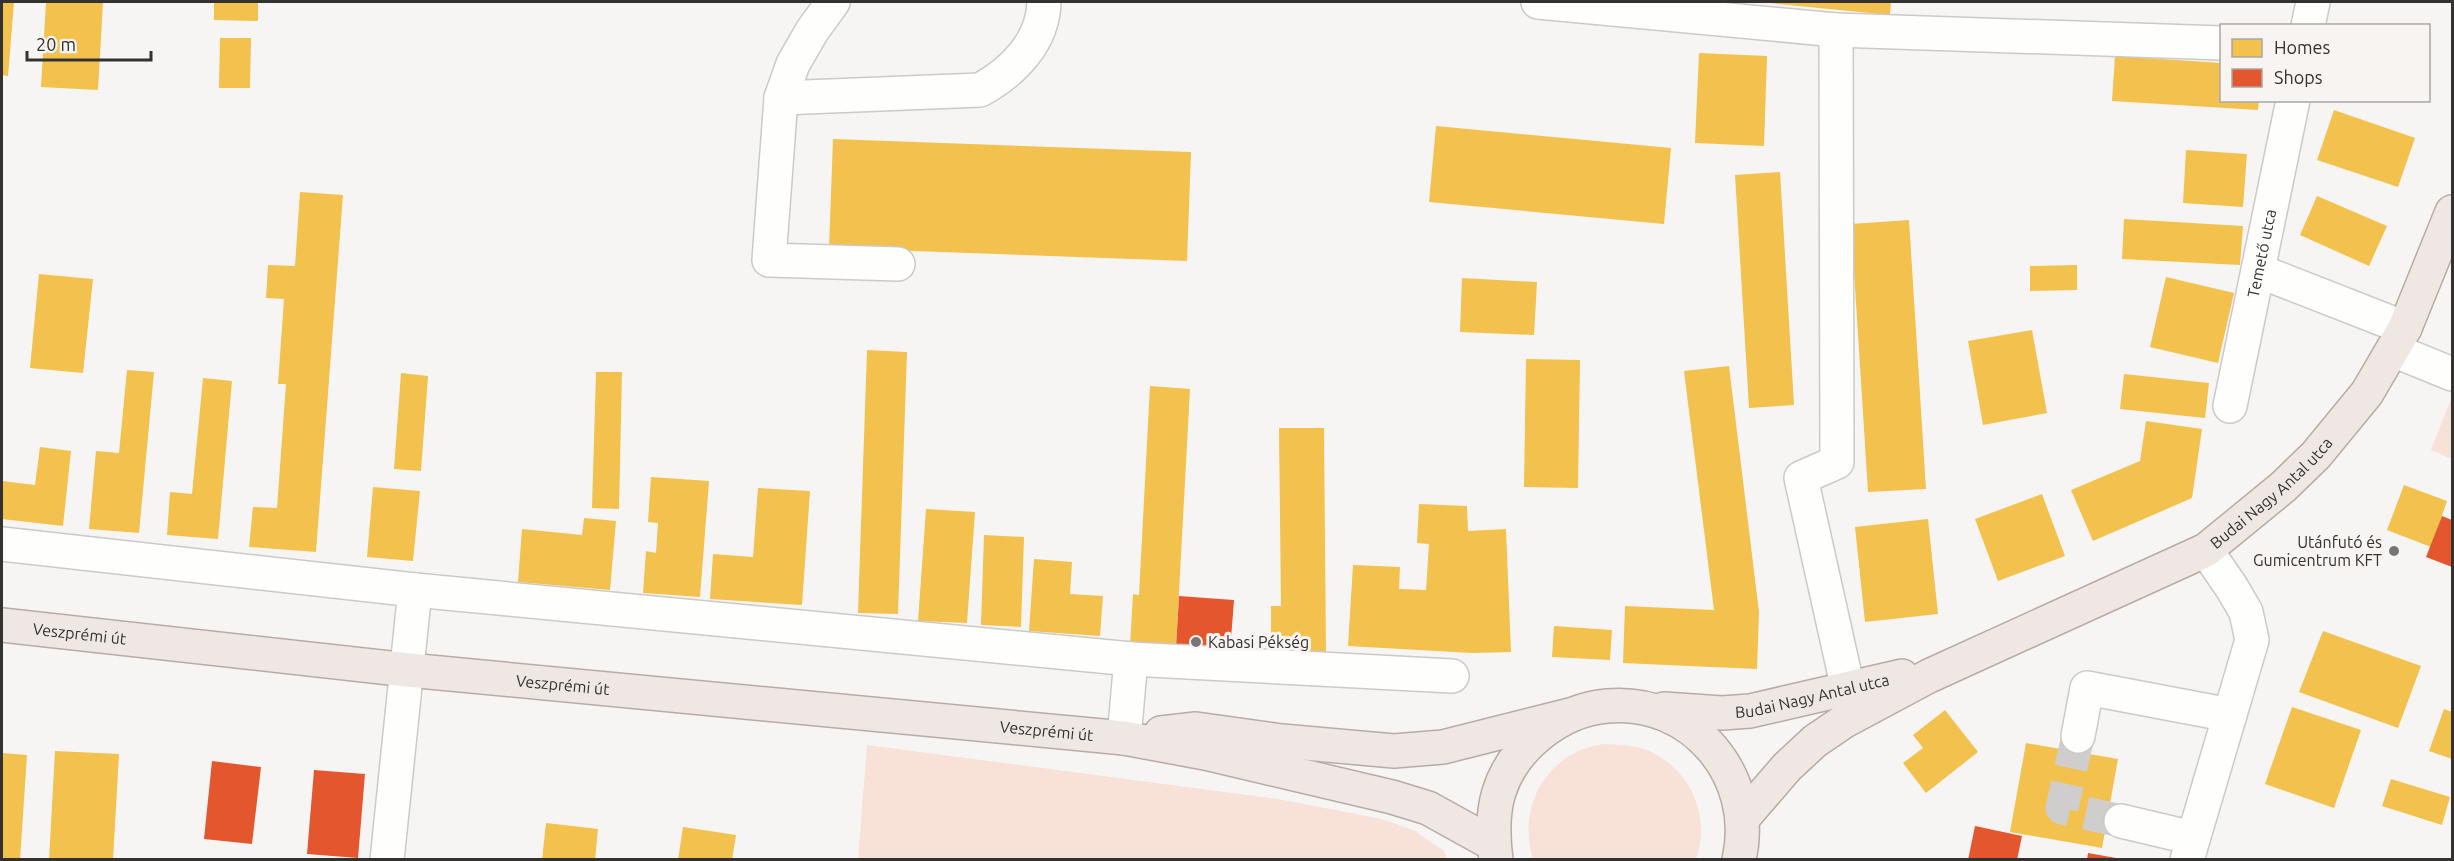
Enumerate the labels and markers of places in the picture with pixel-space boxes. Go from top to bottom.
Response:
place label: Utánfutó és Gumicentrum KFT [2253,533,2382,569]
marker: Utánfutó és Gumicentrum KFT [2387,544,2401,558]
place label: Kabasi Pékség [1208,633,1309,651]
marker: Kabasi Pékség [1189,635,1203,649]

